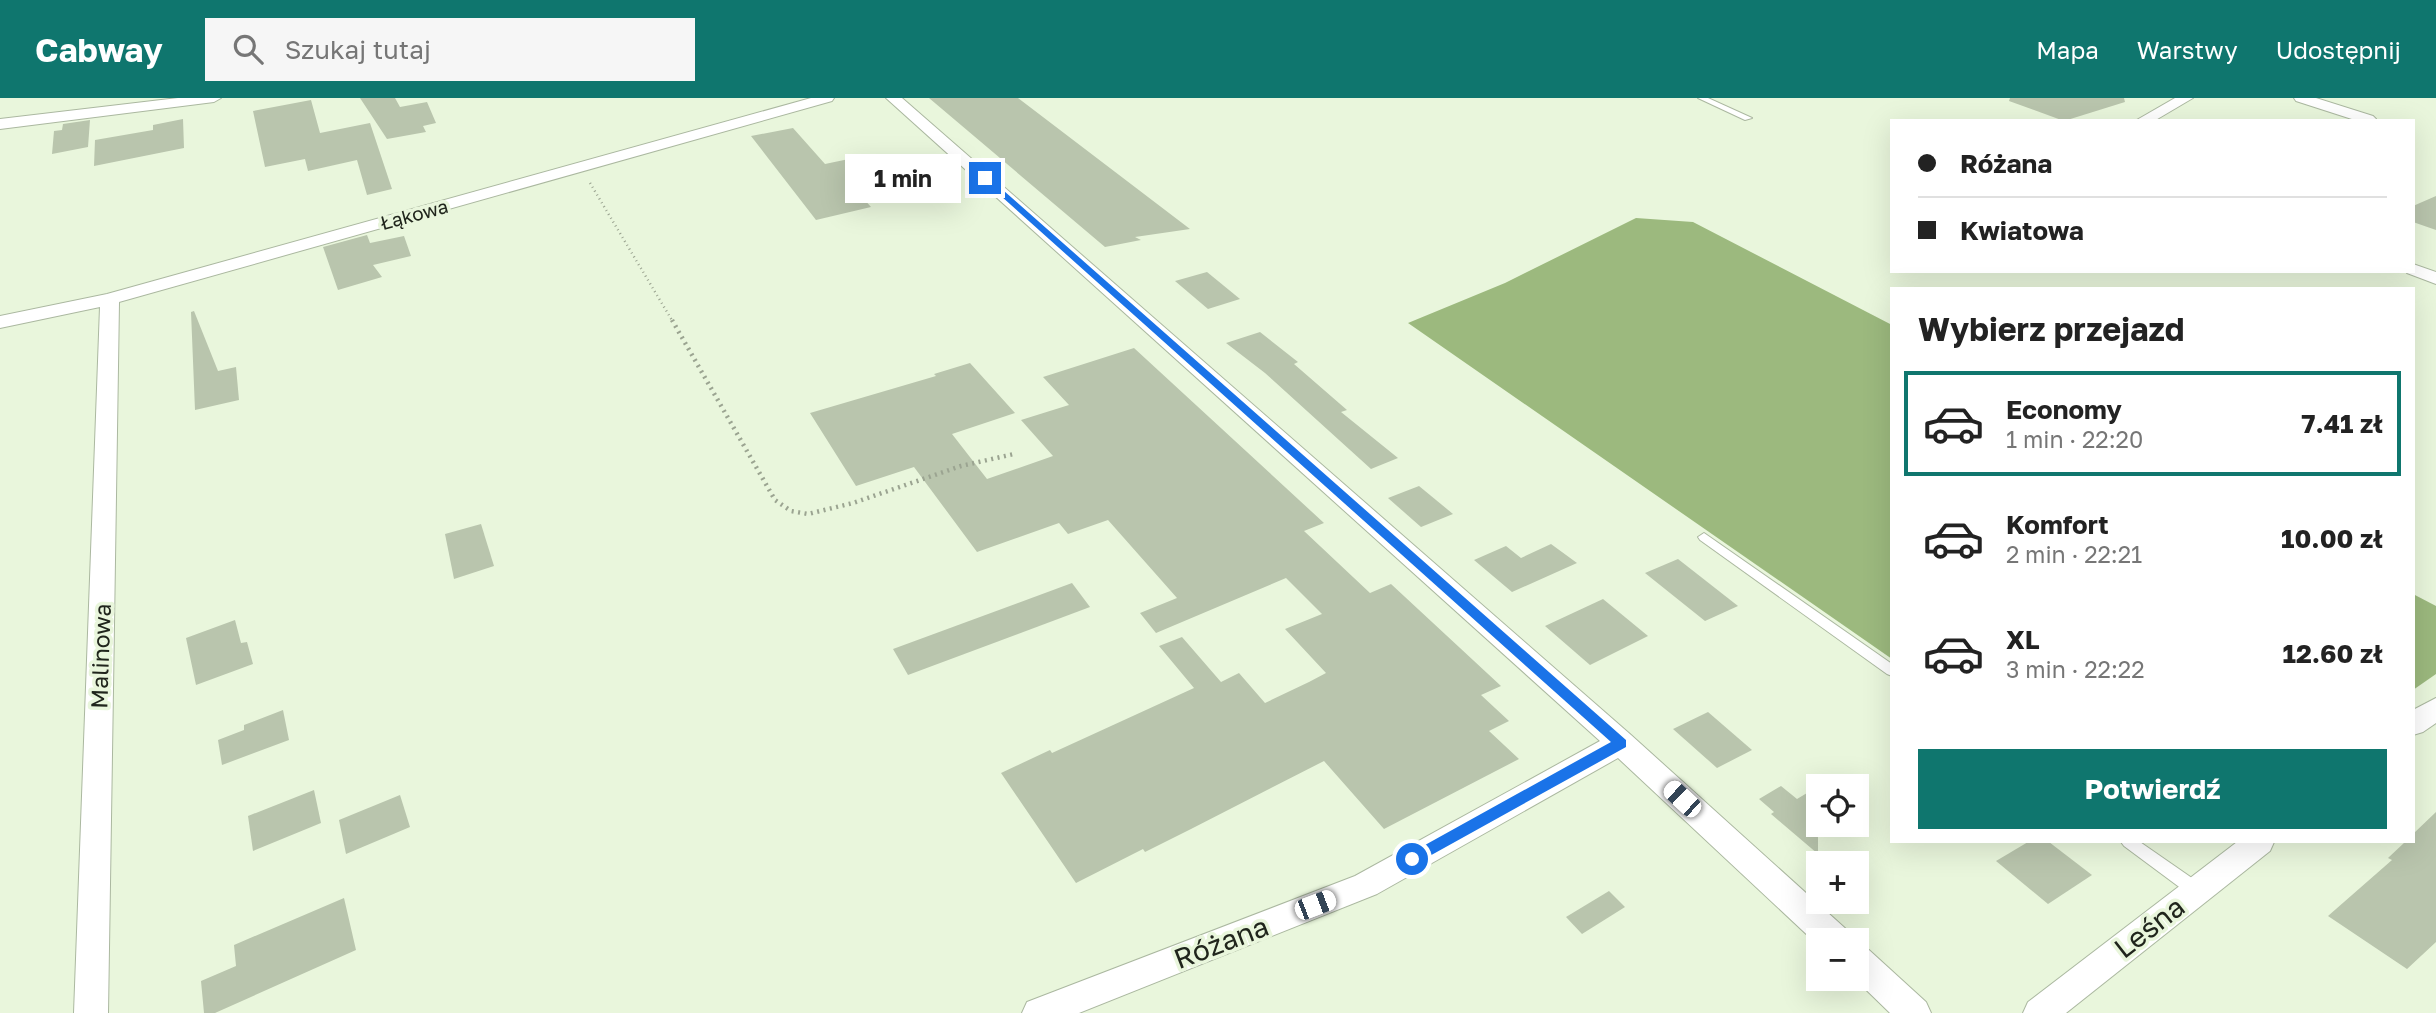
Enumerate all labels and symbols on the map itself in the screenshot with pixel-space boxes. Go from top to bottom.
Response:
callout: 1 min [845,154,960,202]
route end [969,162,1001,194]
street label: Łąkowa [377,194,451,234]
street label: Malinowa [84,603,116,709]
car [1660,777,1705,821]
route start [1396,843,1428,875]
car [1292,888,1339,922]
street label: Leśna [2107,889,2191,965]
street label: Różana [1169,909,1273,975]

